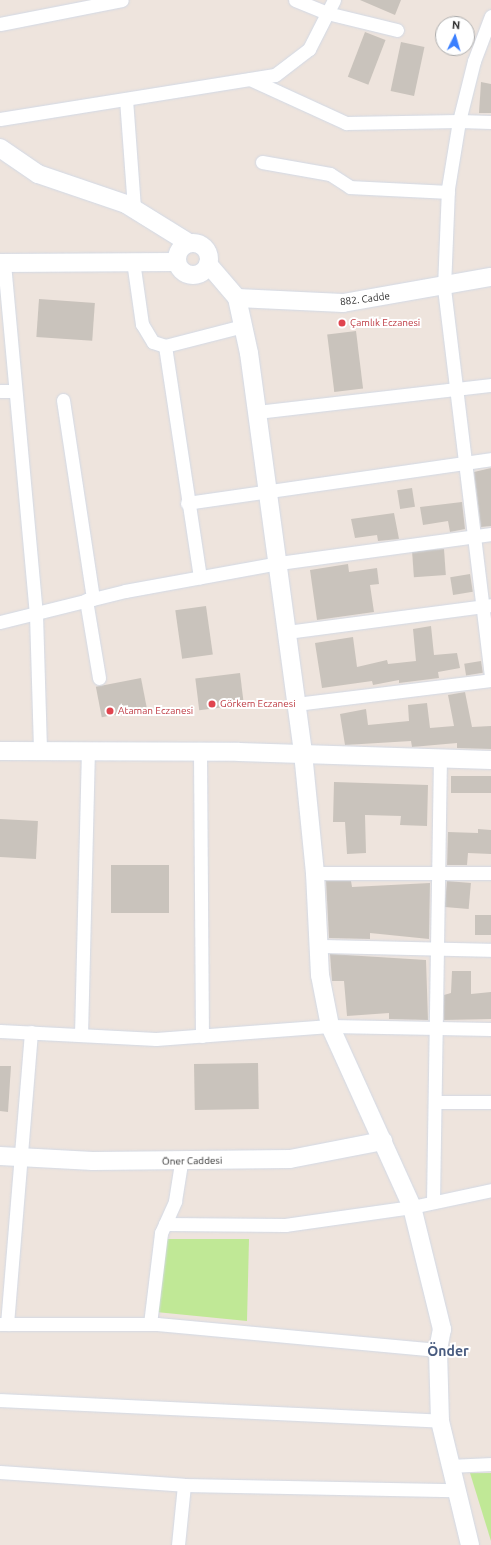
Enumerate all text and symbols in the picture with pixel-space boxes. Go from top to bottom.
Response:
north arrow [435,16,475,56]
text: N [451,19,461,31]
street label: 882. Cadde [339,290,391,308]
place label: Çamlık Eczanesi [350,317,420,329]
marker: Çamlık Eczanesi [337,318,347,328]
place label: Görkem Eczanesi [220,698,296,710]
marker: Görkem Eczanesi [207,699,217,709]
place label: Ataman Eczanesi [118,705,193,717]
marker: Ataman Eczanesi [105,706,115,716]
street label: Öner Caddesi [162,1154,222,1168]
district label: Önder [427,1343,469,1359]

